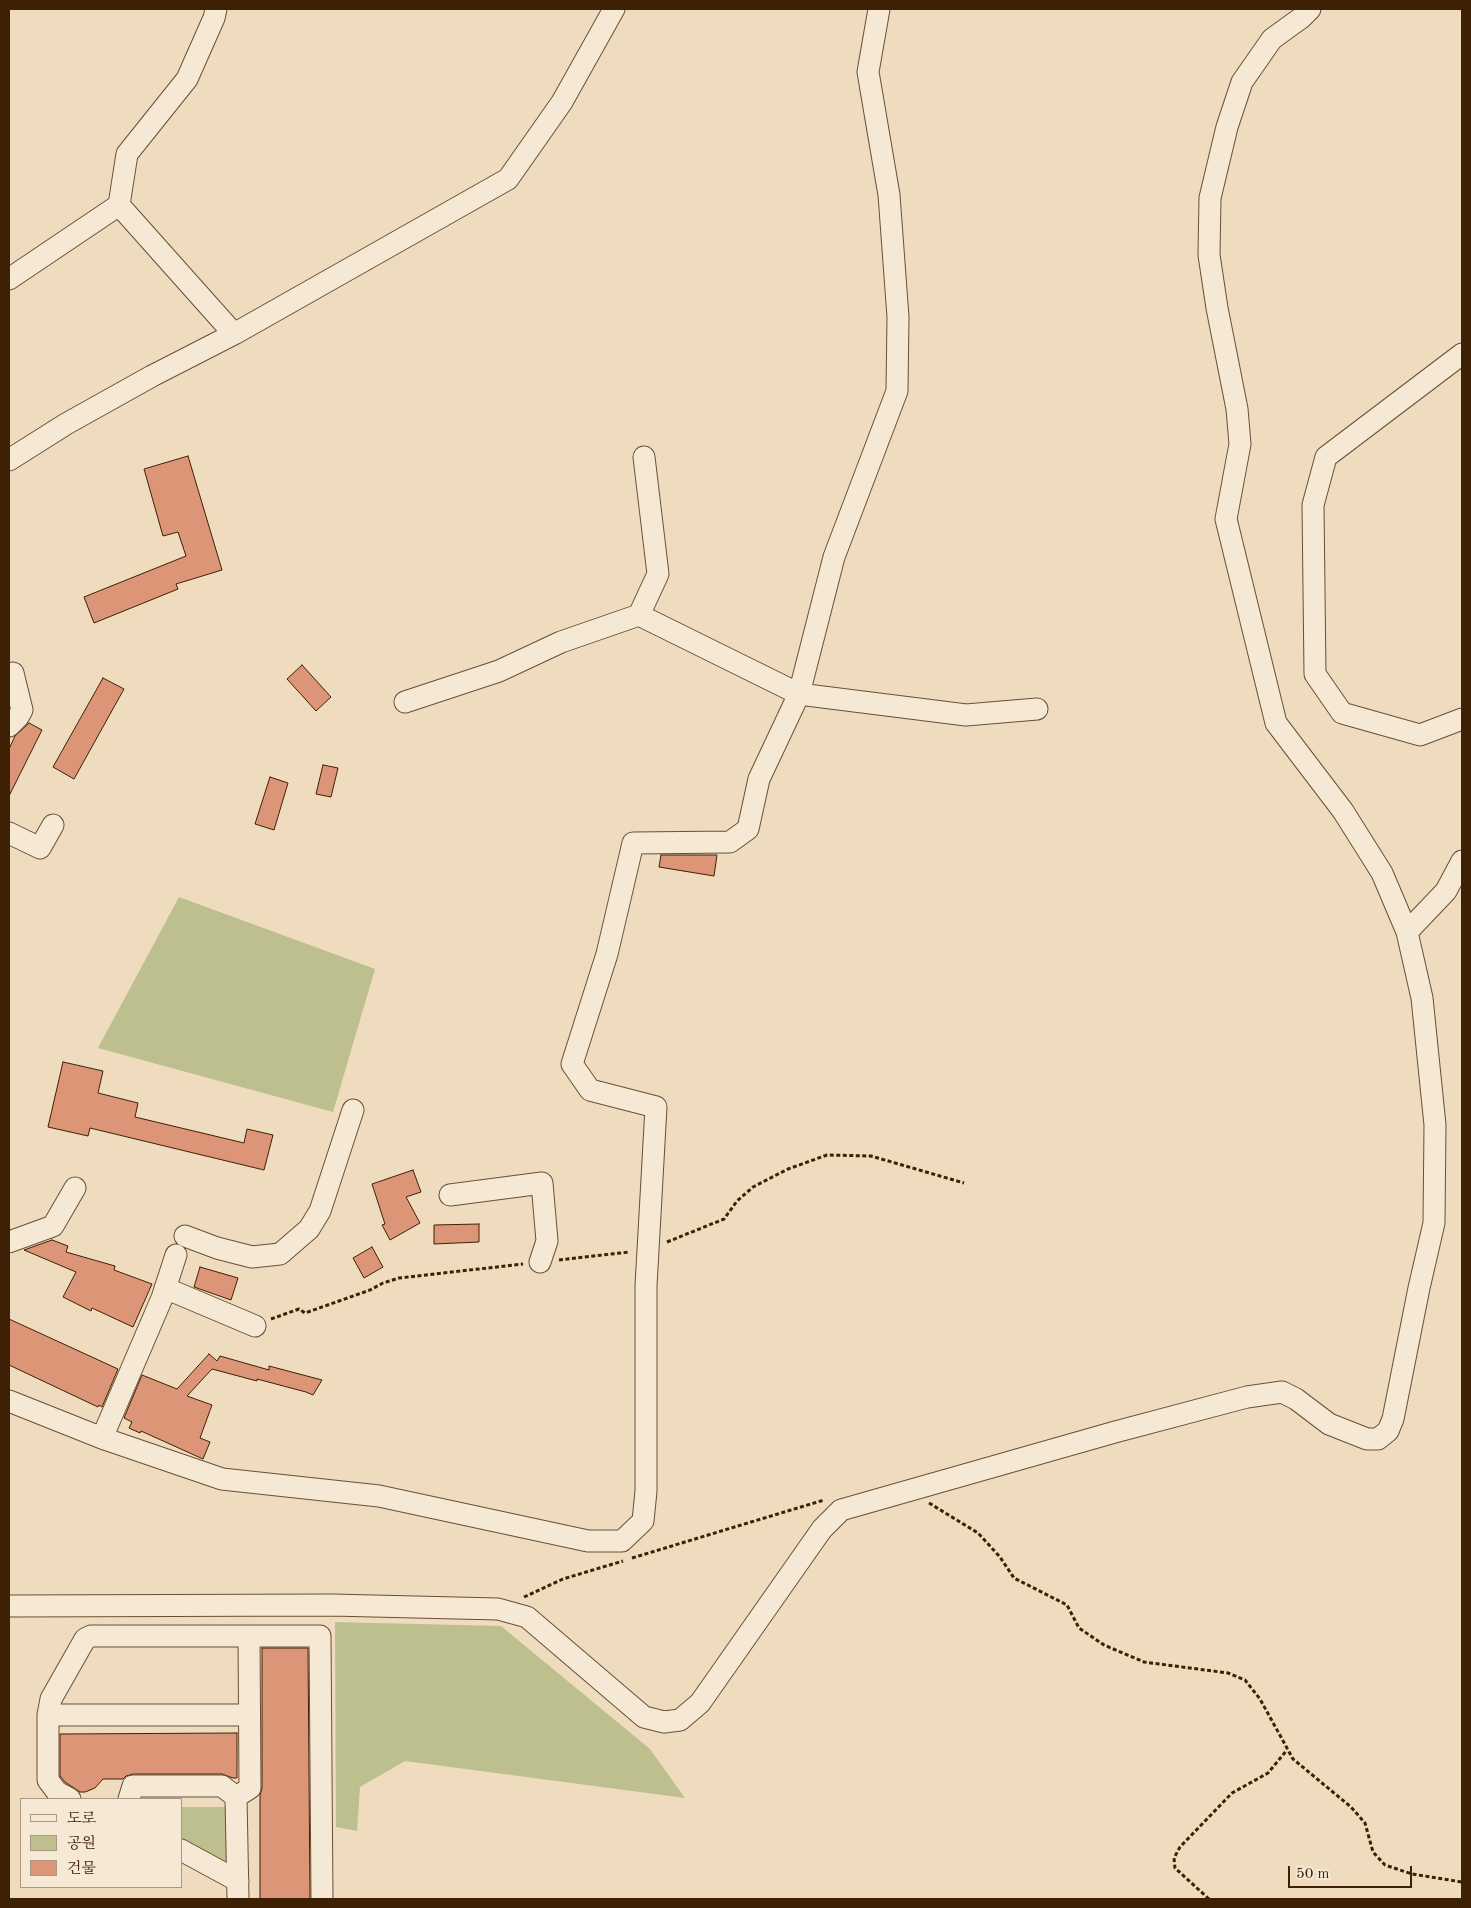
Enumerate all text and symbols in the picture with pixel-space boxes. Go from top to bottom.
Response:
legend [20,1798,182,1888]
text: 도로 [67,1812,96,1827]
text: 공원 [67,1837,96,1852]
scale bar [1291,1856,1415,1888]
text: 건물 [67,1862,96,1877]
text: 50 m [1296,1867,1330,1882]

